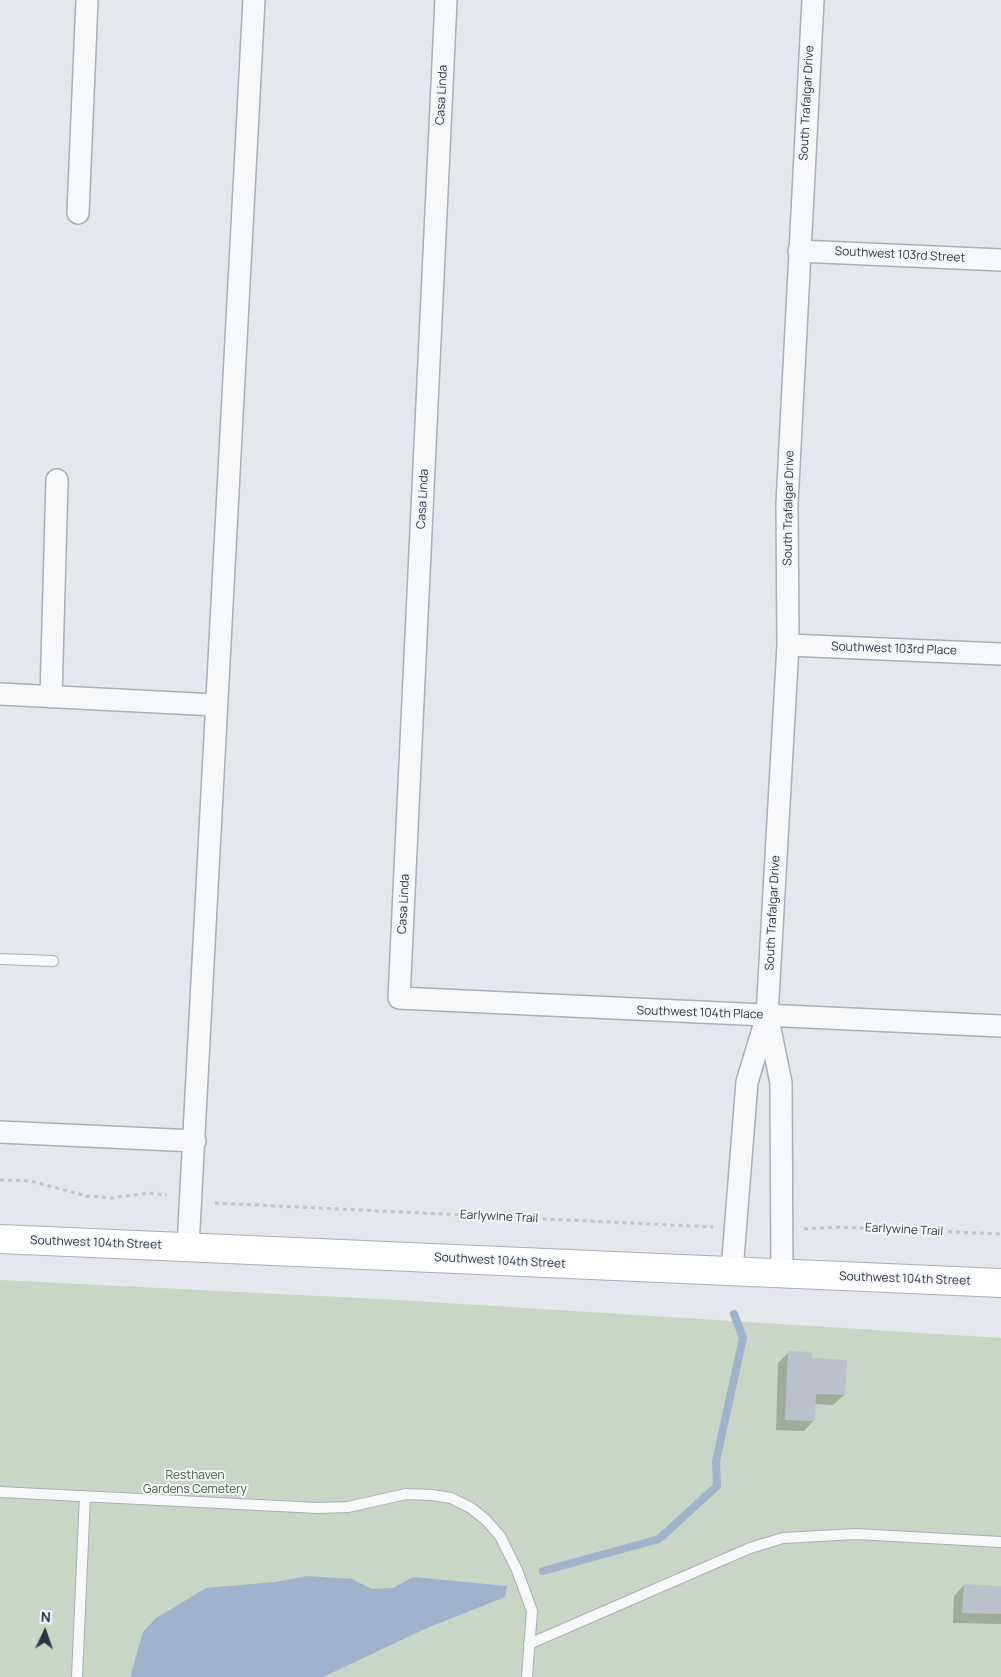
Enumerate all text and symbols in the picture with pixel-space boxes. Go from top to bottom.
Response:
street label: South Trafalgar Drive [797,45,817,161]
street label: Casa Linda [433,64,451,126]
street label: Southwest 103rd Street [834,244,966,266]
street label: South Trafalgar Drive [781,450,797,566]
street label: Casa Linda [414,468,432,530]
street label: Southwest 103rd Place [831,640,957,658]
street label: South Trafalgar Drive [763,855,783,971]
street label: Casa Linda [395,873,413,935]
street label: Southwest 104th Place [636,1004,764,1022]
street label: Earlywine Trail [459,1208,539,1226]
street label: Earlywine Trail [864,1221,944,1239]
street label: Southwest 104th Street [30,1234,162,1252]
street label: Southwest 104th Street [434,1250,566,1272]
street label: Southwest 104th Street [839,1270,971,1288]
park label: Resthaven Gardens Cemetery [143,1469,247,1497]
north arrow [20,1607,70,1657]
text: N [40,1607,51,1626]

